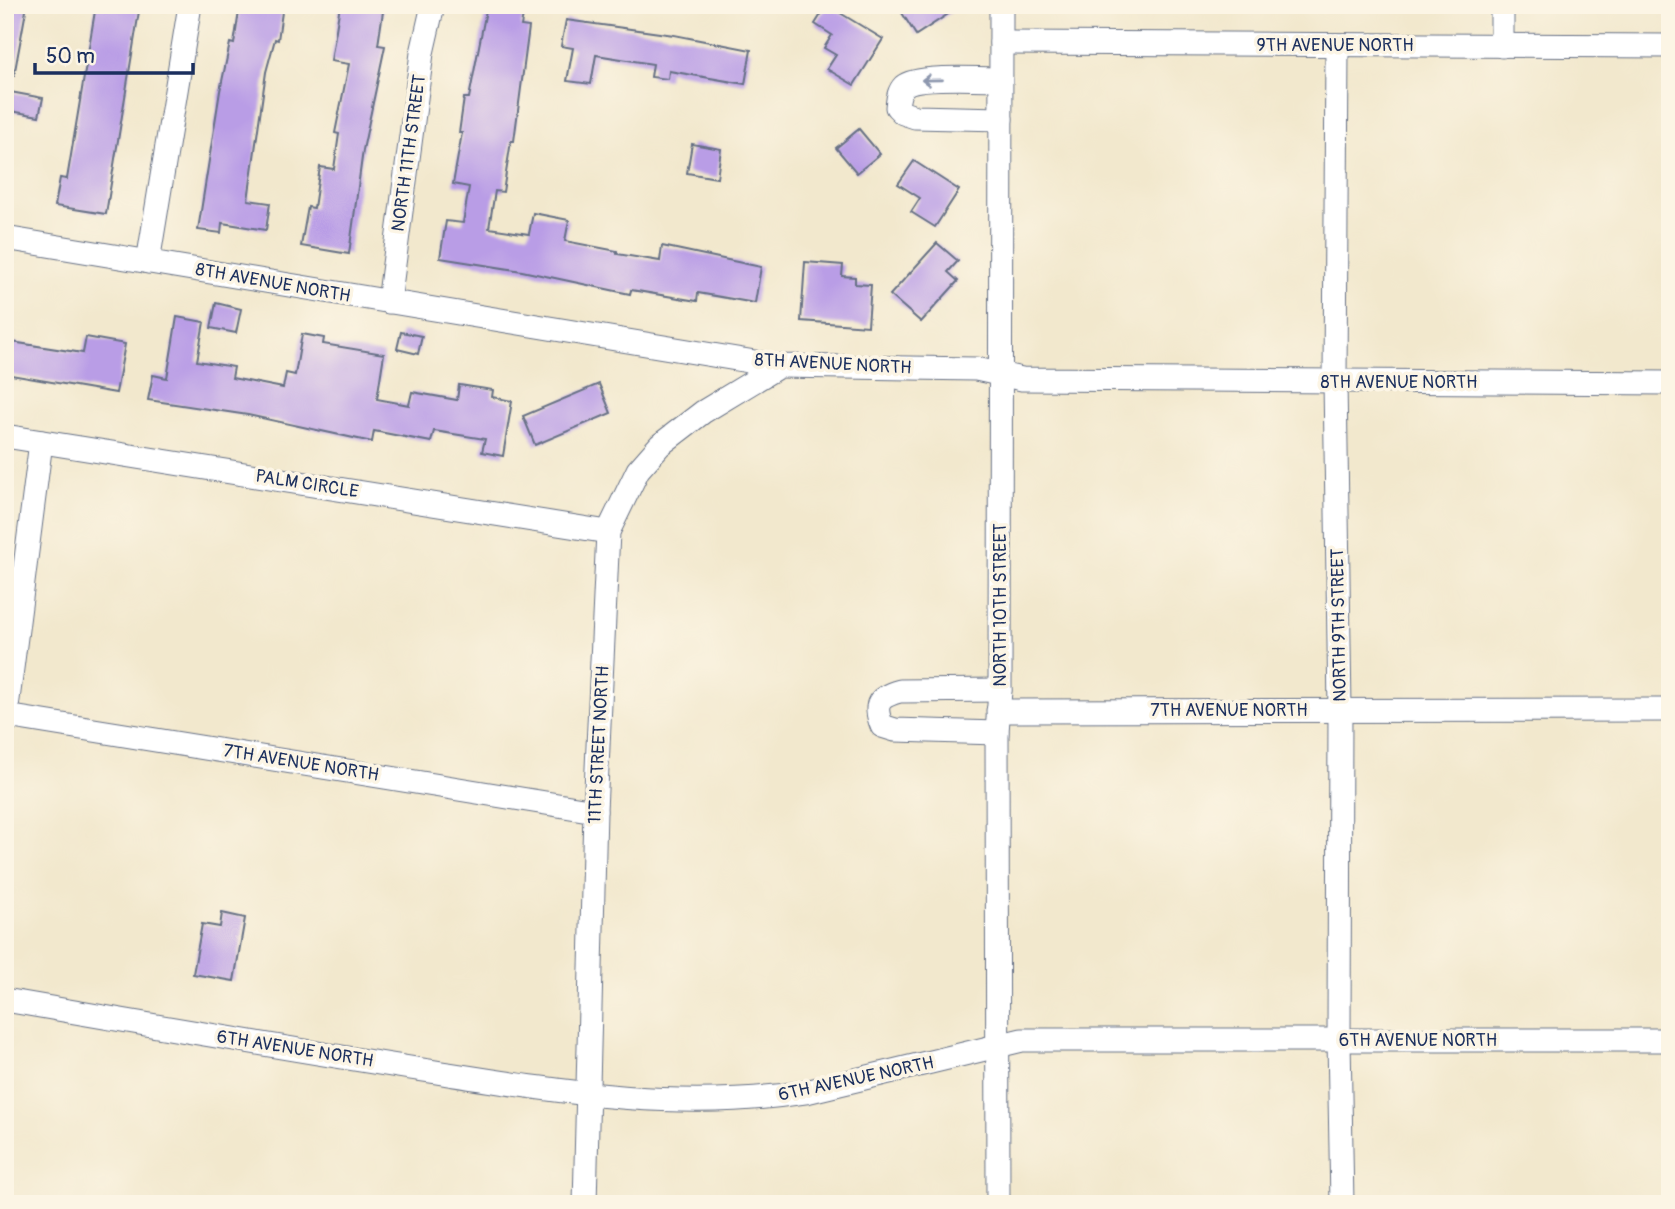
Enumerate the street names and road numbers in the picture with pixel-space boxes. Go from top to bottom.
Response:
street label: 9TH AVENUE NORTH [1256,34,1414,57]
street label: NORTH 11TH STREET [387,73,431,233]
street label: 8TH AVENUE NORTH [194,258,352,308]
street label: 8TH AVENUE NORTH [754,348,912,380]
street label: 8TH AVENUE NORTH [1321,371,1477,394]
street label: PALM CIRCLE [254,465,360,503]
street label: NORTH 10TH STREET [989,523,1012,687]
street label: NORTH 9TH STREET [1326,548,1352,702]
street label: 11TH STREET NORTH [583,665,615,825]
street label: 7TH AVENUE NORTH [1150,699,1308,722]
street label: 7TH AVENUE NORTH [221,739,381,787]
street label: 6TH AVENUE NORTH [215,1025,375,1073]
street label: 6TH AVENUE NORTH [1339,1029,1497,1052]
street label: 6TH AVENUE NORTH [776,1051,936,1107]

